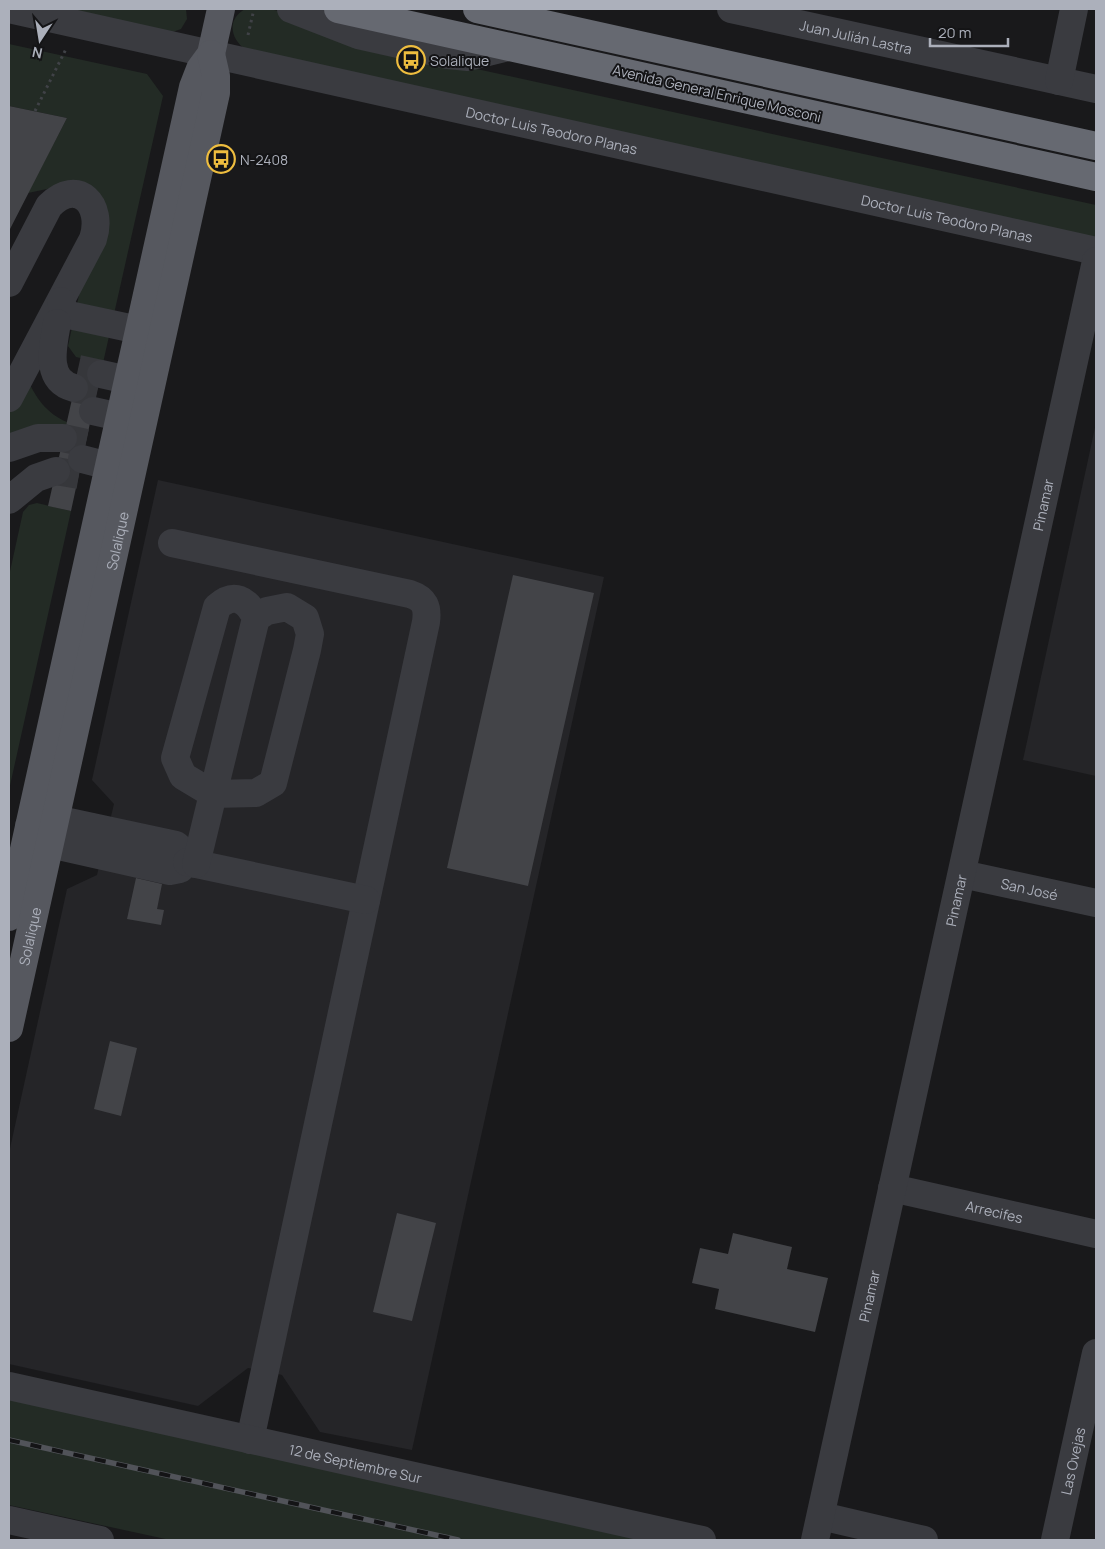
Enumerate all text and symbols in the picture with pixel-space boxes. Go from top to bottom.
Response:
north arrow [15,15,65,65]
street label: Juan Julián Lastra [798,15,914,58]
scale bar [930,15,1008,47]
text: 20 m [938,22,971,43]
text: N [30,43,44,64]
bus stop icon: Solalique [396,45,426,75]
place label: Solalique [430,51,489,70]
street label: Avenida General Enrique Mosconi [611,60,823,126]
street label: Doctor Luis Teodoro Planas [464,102,639,158]
bus stop icon: N-2408 [206,144,236,174]
place label: N-2408 [240,150,288,169]
street label: Doctor Luis Teodoro Planas [859,190,1035,246]
street label: Pinamar [1028,477,1057,532]
street label: Solalique [101,510,133,572]
street label: Pinamar [941,873,970,928]
street label: San José [999,873,1060,904]
street label: Solalique [14,905,45,967]
street label: Arrecifes [964,1195,1025,1227]
street label: Pinamar [854,1268,884,1324]
street label: Las Ovejas [1056,1425,1089,1497]
street label: 12 de Septiembre Sur [287,1439,424,1487]

